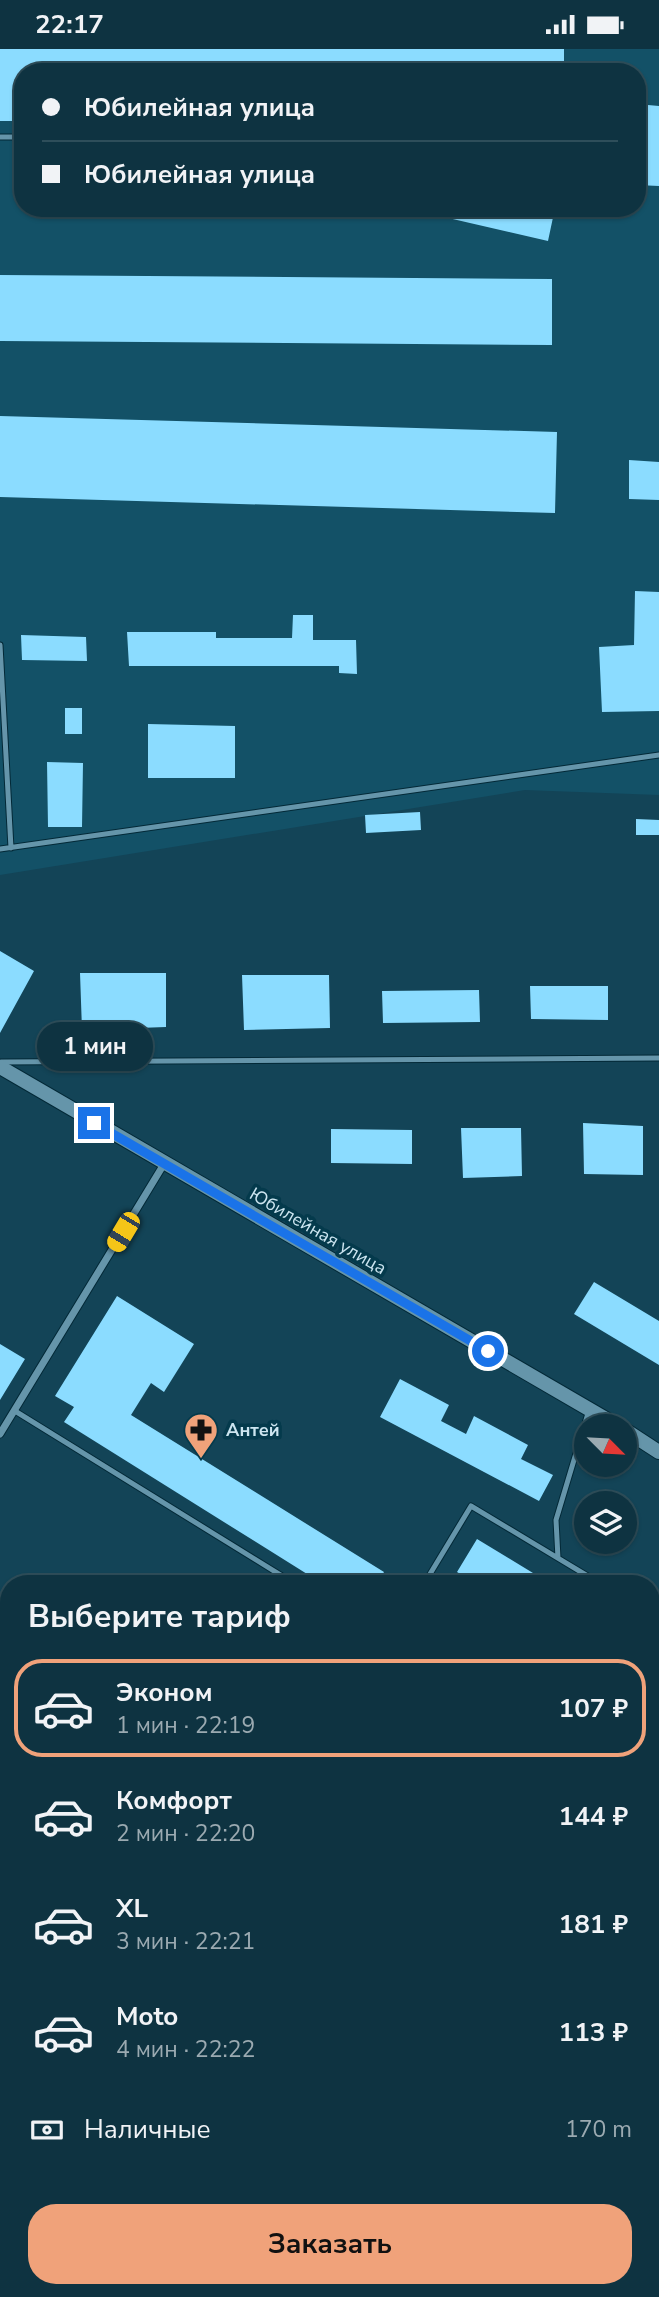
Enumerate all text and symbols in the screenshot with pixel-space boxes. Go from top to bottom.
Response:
text: 22:17 [35,7,104,42]
text: Юбилейная улица [84,90,315,125]
text: Юбилейная улица [84,157,315,192]
callout: 1 мин [36,1021,152,1070]
text: 1 мин [63,1031,127,1062]
route end [78,1107,110,1139]
street label: Юбилейная улица [245,1182,391,1280]
car [104,1209,143,1255]
route start [472,1335,504,1367]
pharmacy icon: Антей [182,1411,220,1460]
north arrow [574,1414,637,1477]
map controls [574,1414,637,1554]
place label: Антей [226,1418,280,1442]
button: layers [574,1491,637,1554]
text: Выберите тариф [28,1595,291,1638]
text: Эконом [116,1675,213,1710]
icon: car [32,1677,95,1740]
text: 107 ₽ [559,1691,628,1726]
text: 1 мин · 22:19 [116,1710,255,1741]
text: Комфорт [116,1783,232,1818]
icon: car [32,1785,95,1848]
text: 144 ₽ [559,1799,628,1834]
text: 2 мин · 22:20 [116,1818,255,1849]
text: XL [116,1891,148,1926]
icon: car [32,1893,95,1956]
text: 181 ₽ [559,1907,628,1942]
text: 3 мин · 22:21 [116,1926,255,1957]
text: Moto [116,1999,178,2034]
icon: car [32,2001,95,2064]
text: 113 ₽ [559,2015,628,2050]
text: 4 мин · 22:22 [116,2034,255,2065]
icon: cash [28,2111,66,2149]
text: Наличные [84,2112,211,2147]
text: 170 m [565,2114,632,2145]
button: Заказать [28,2204,632,2284]

